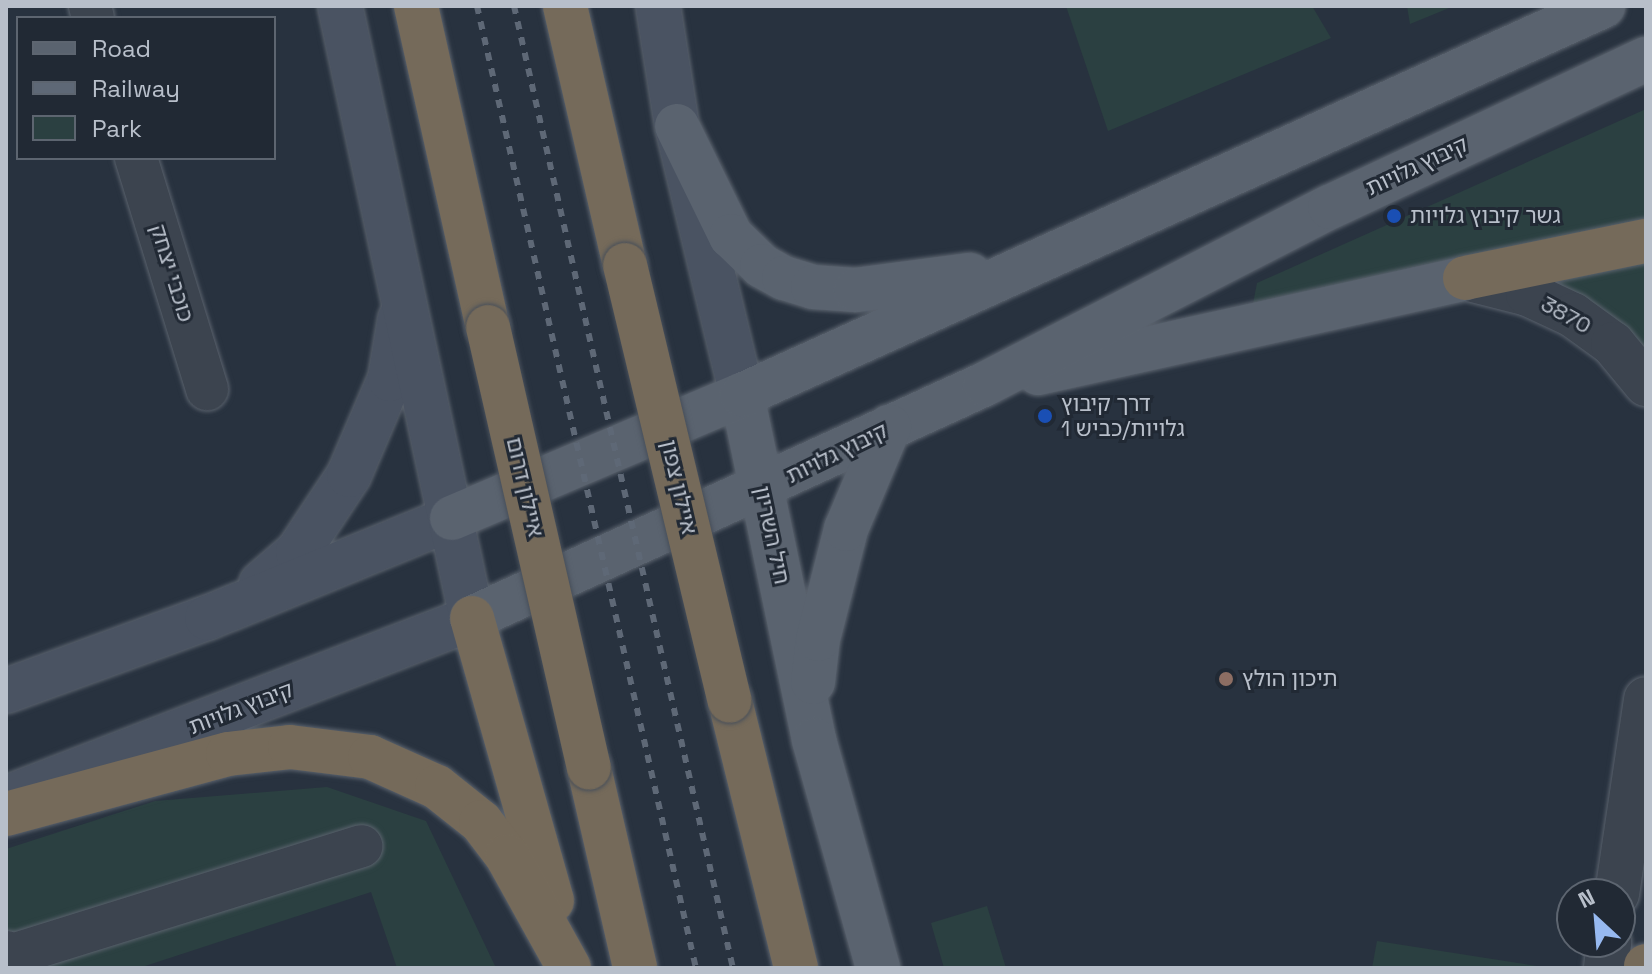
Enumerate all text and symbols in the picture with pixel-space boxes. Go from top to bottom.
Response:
legend [16,16,276,160]
text: Road [92,33,151,64]
text: Railway [92,73,180,104]
text: Park [92,113,142,144]
street label: קיבוץ גלויות [1362,131,1472,201]
place label: גשר קיבוץ גלויות [1410,203,1561,229]
marker: גשר קיבוץ גלויות [1385,207,1403,225]
street label: כוכבי יצחק [145,221,199,325]
street label: 3870 [1536,291,1596,339]
place label: דרך קיבוץ גלויות/כביש 1 [1061,390,1185,442]
marker: דרך קיבוץ גלויות/כביש 1 [1036,407,1054,425]
street label: קיבוץ גלויות [782,417,892,489]
street label: איילון דרום [501,435,549,539]
street label: איילון צפון [655,437,703,537]
street label: חיל השריון [749,483,795,587]
place label: תיכון הולץ [1242,666,1337,692]
marker: תיכון הולץ [1217,670,1235,688]
street label: קיבוץ גלויות [185,676,297,740]
north arrow [1556,878,1636,958]
text: N [1574,882,1599,914]

